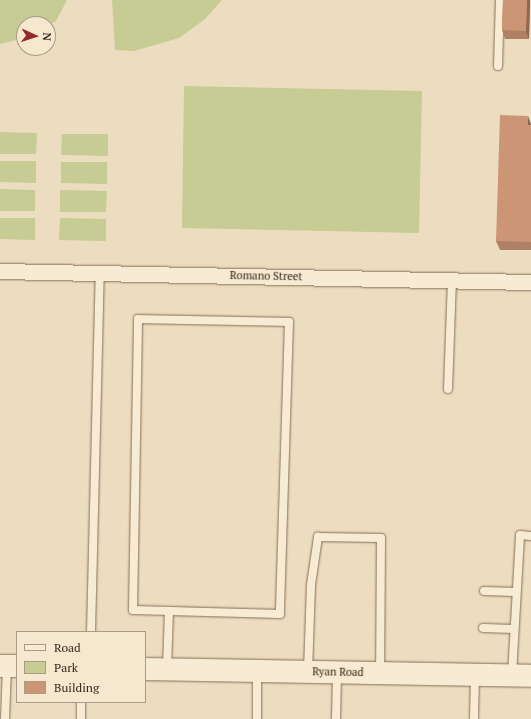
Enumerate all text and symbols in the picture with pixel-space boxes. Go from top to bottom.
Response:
north arrow [16,16,56,56]
text: N [40,32,54,41]
street label: Romano Street [230,269,302,283]
legend [16,631,146,703]
text: Road [54,640,81,655]
text: Park [54,660,78,675]
street label: Ryan Road [312,665,364,679]
text: Building [54,680,99,695]

